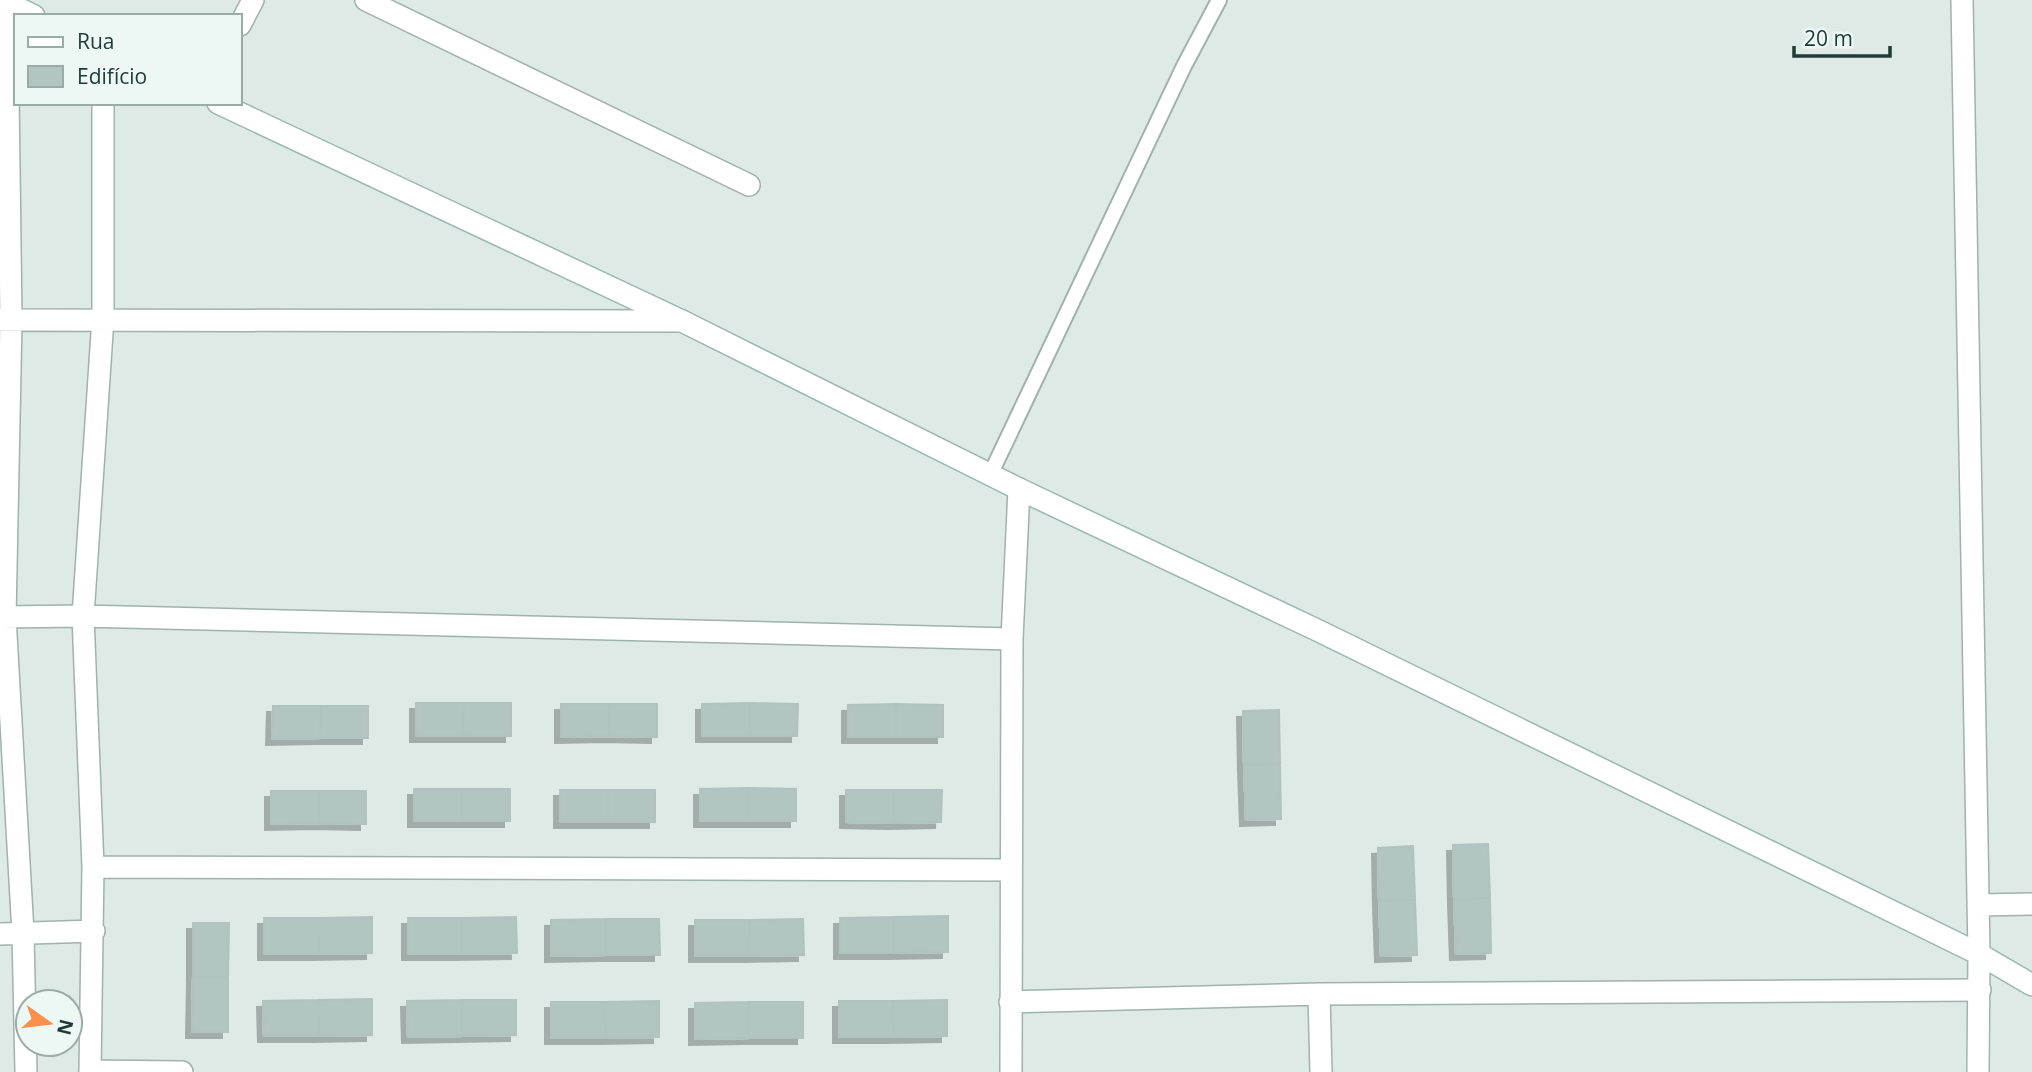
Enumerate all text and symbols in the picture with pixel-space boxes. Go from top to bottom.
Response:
legend [14,14,242,105]
scale bar [1794,14,1890,58]
text: 20 m [1804,24,1853,52]
text: Rua [77,27,115,55]
text: Edifício [77,62,147,90]
north arrow [14,988,84,1058]
text: N [51,1016,80,1038]

